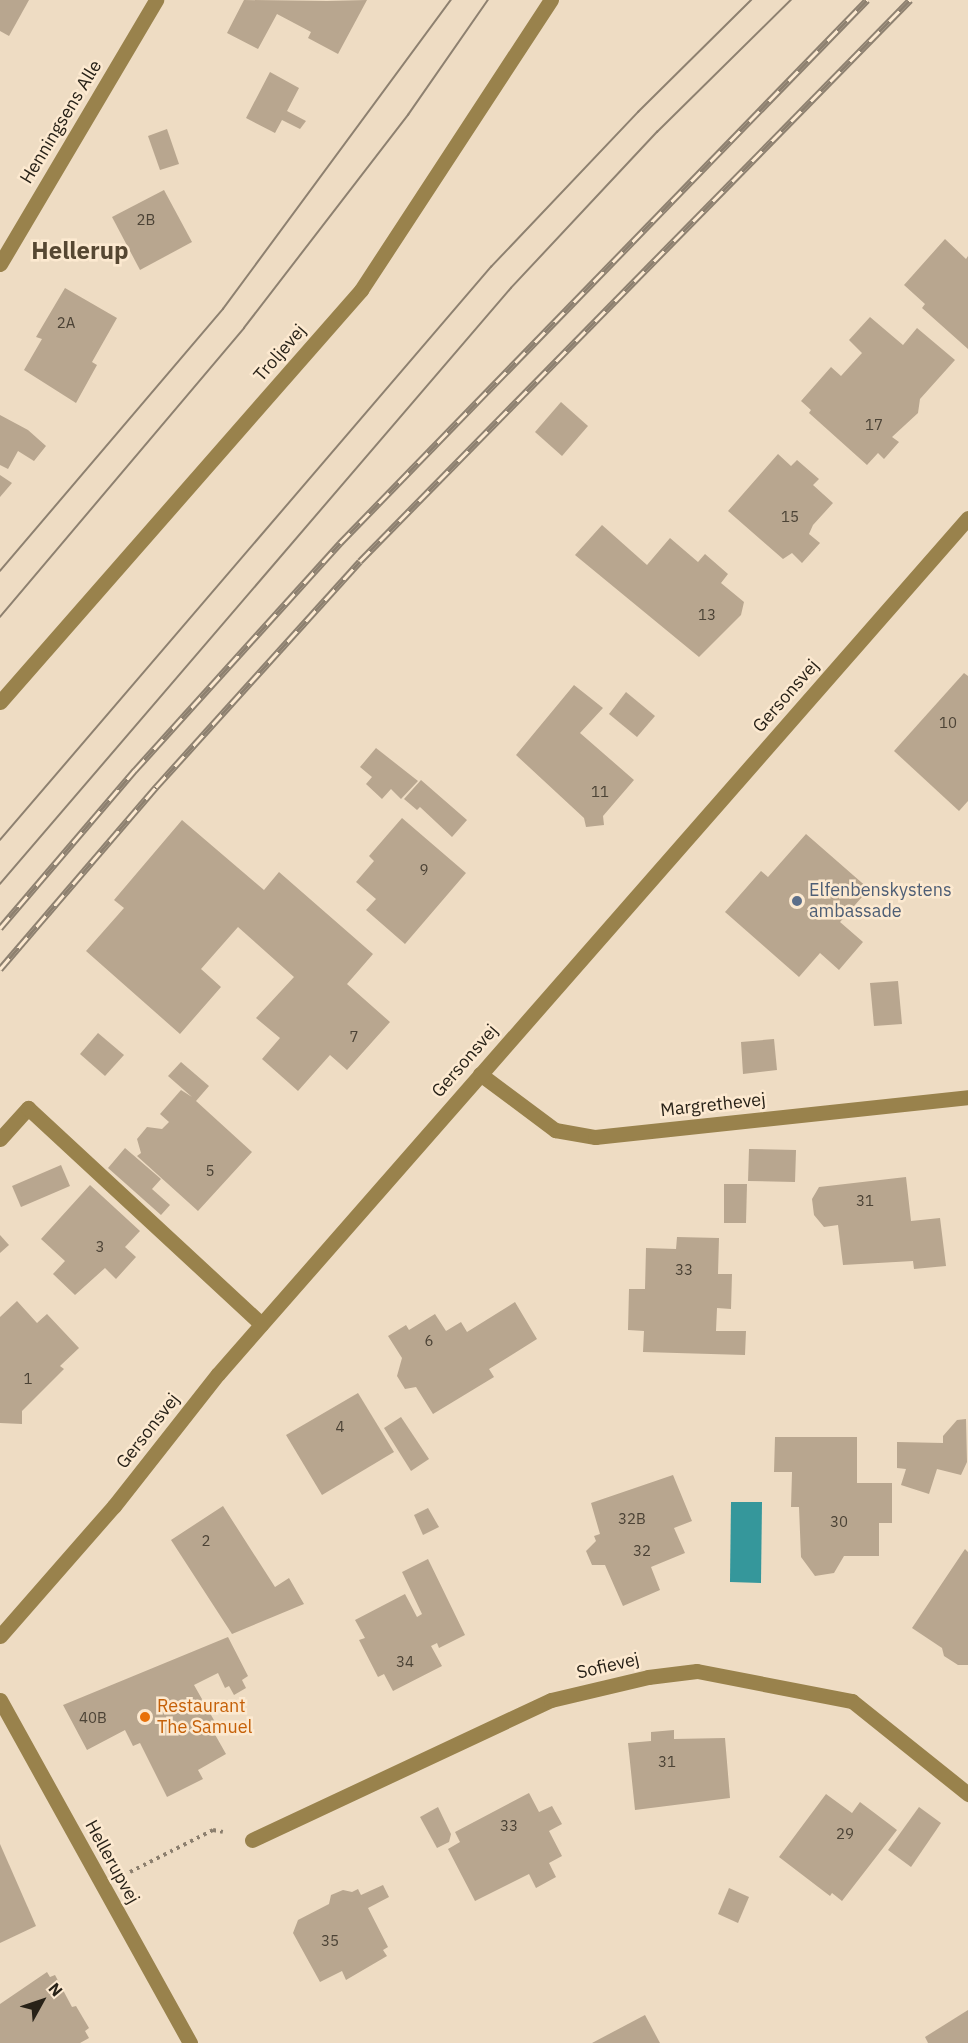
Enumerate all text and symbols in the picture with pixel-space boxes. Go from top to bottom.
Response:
street label: Henningsens Alle [16,56,106,188]
house number: 2B [137,211,155,229]
district label: Hellerup [31,237,129,265]
house number: 2A [57,314,75,332]
street label: Troljevej [249,320,311,386]
house number: 17 [865,416,883,434]
house number: 15 [781,508,799,526]
house number: 13 [698,606,716,624]
street label: Gersonsvej [748,655,824,737]
house number: 10 [939,714,957,732]
house number: 11 [591,783,609,801]
house number: 9 [420,861,428,879]
place label: Elfenbenskystens ambassade [809,880,952,922]
marker: Elfenbenskystens ambassade [790,894,804,908]
street label: Gersonsvej [427,1020,503,1102]
house number: 7 [350,1028,358,1046]
street label: Margrethevej [659,1089,767,1121]
house number: 5 [206,1162,214,1180]
house number: 31 [856,1192,874,1210]
house number: 3 [96,1238,104,1256]
house number: 33 [675,1261,693,1279]
house number: 6 [425,1332,433,1350]
house number: 1 [24,1370,32,1388]
street label: Gersonsvej [112,1389,184,1473]
house number: 4 [336,1418,344,1436]
house number: 32B [618,1510,646,1528]
house number: 30 [830,1513,848,1531]
house number: 2 [202,1532,210,1550]
house number: 32 [633,1542,651,1560]
street label: Sofievej [575,1648,641,1684]
house number: 34 [396,1653,414,1671]
place label: Restaurant The Samuel [157,1696,252,1738]
house number: 40B [79,1709,107,1727]
marker: Restaurant The Samuel [138,1710,152,1724]
house number: 31 [658,1753,676,1771]
street label: Hellerupvej [80,1816,144,1908]
house number: 33 [500,1817,518,1835]
house number: 29 [836,1825,854,1843]
house number: 35 [321,1932,339,1950]
north arrow [12,1971,72,2031]
text: N [44,1979,67,2000]

